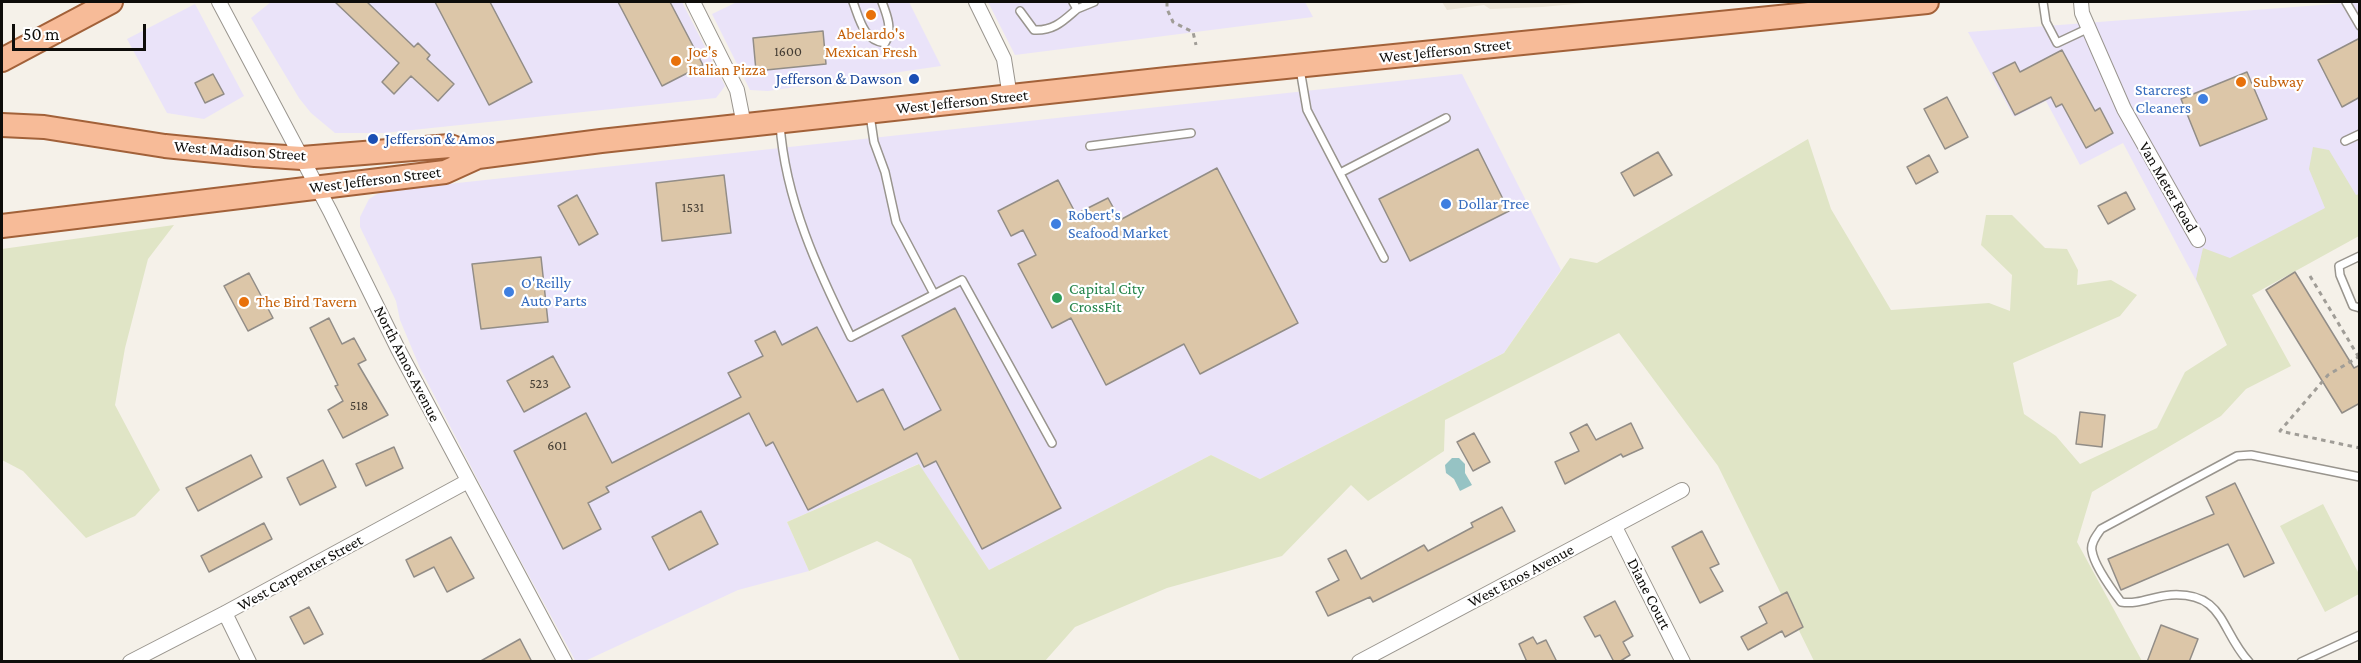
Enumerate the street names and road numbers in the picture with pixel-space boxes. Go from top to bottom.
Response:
street label: West Jefferson Street [1378,35,1512,67]
street label: West Jefferson Street [895,86,1029,118]
street label: West Madison Street [173,137,307,165]
street label: Van Meter Road [2134,138,2202,236]
street label: West Jefferson Street [308,162,442,198]
street label: North Amos Avenue [370,303,444,425]
street label: West Carpenter Street [234,531,366,615]
street label: West Enos Avenue [1465,540,1577,612]
street label: Diane Court [1623,555,1675,633]

